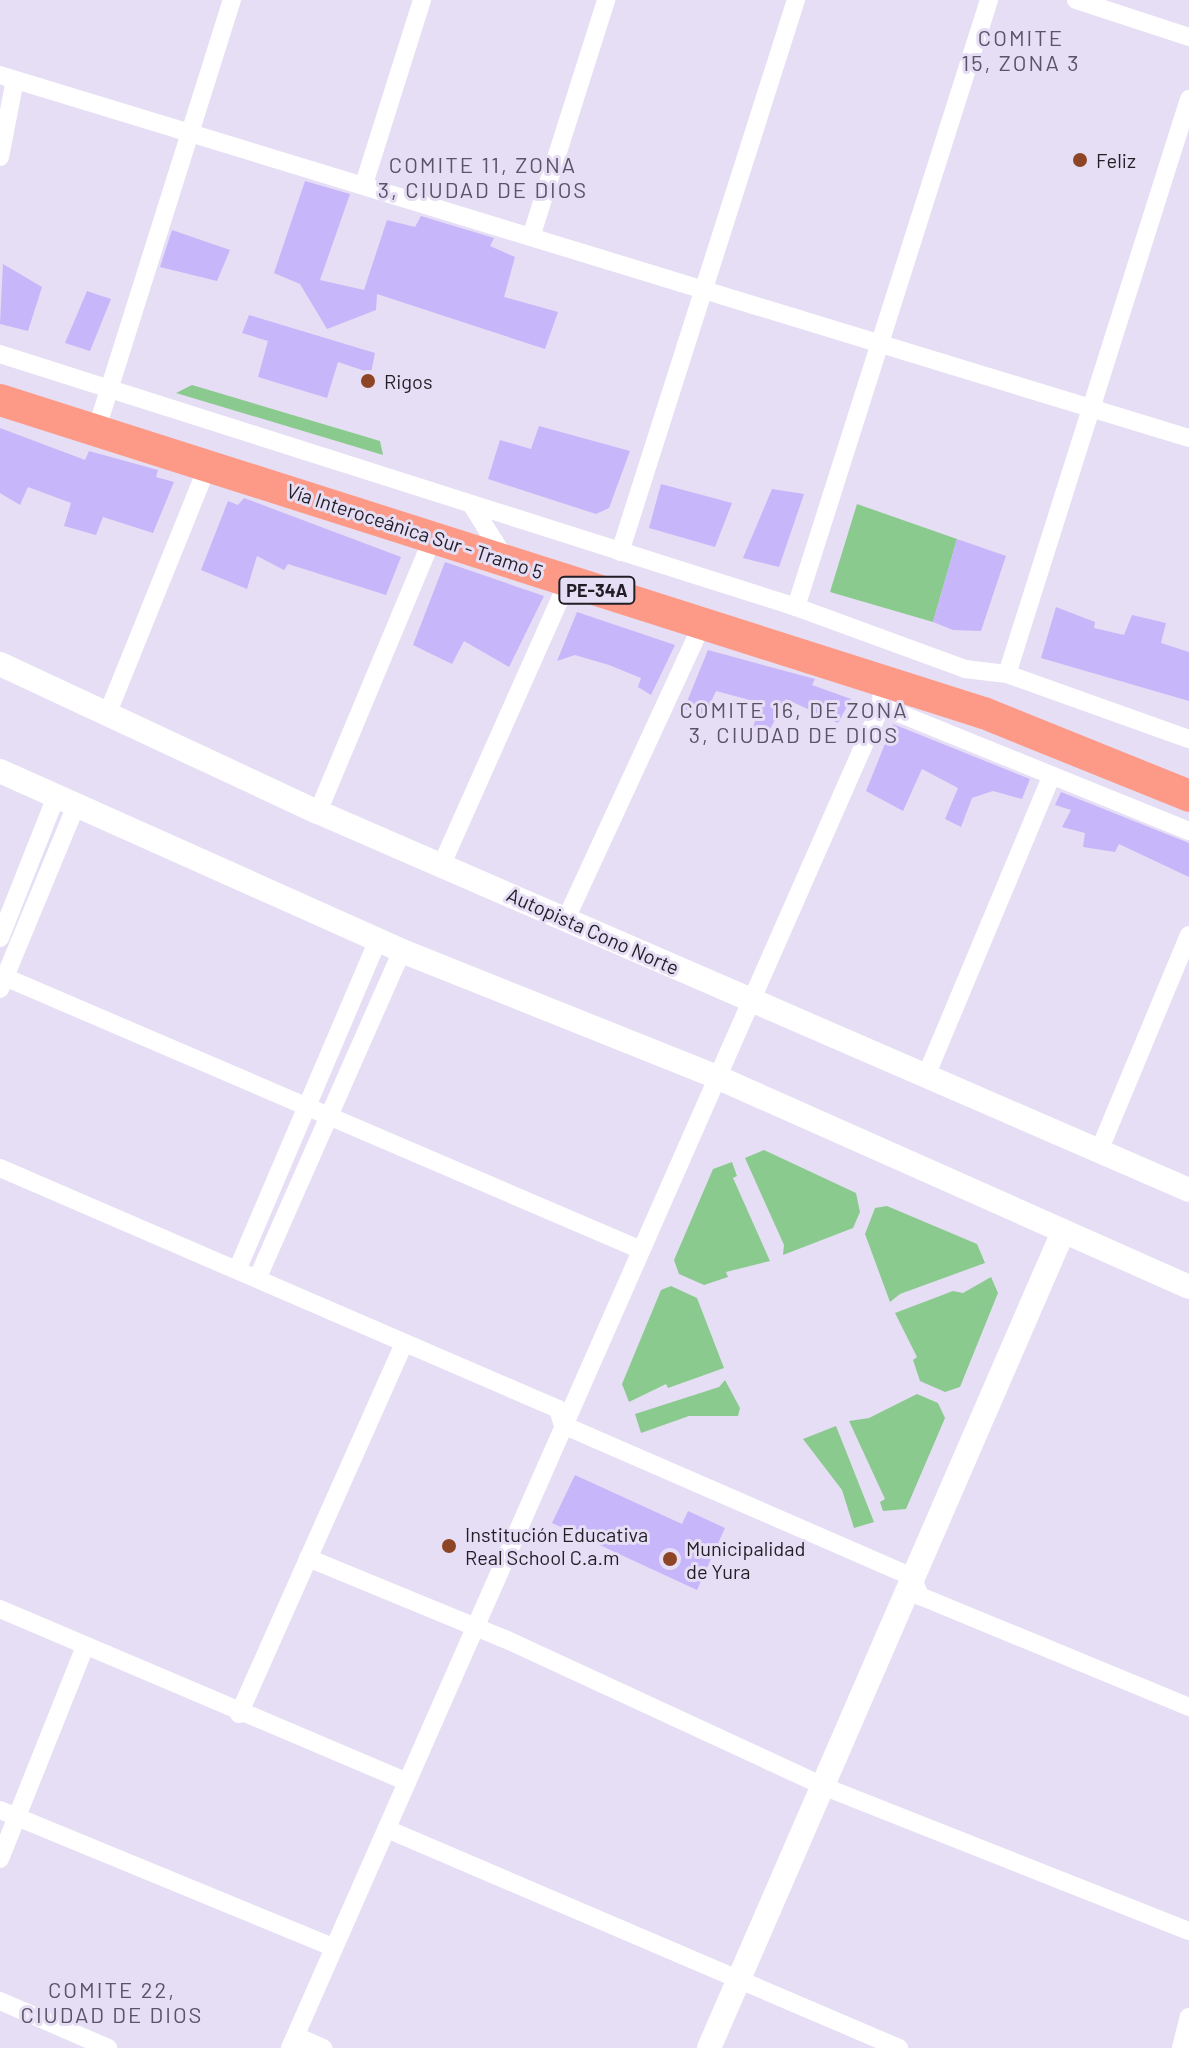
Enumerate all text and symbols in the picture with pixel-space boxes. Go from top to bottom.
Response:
district label: COMITE 15, ZONA 3 [962,24,1080,76]
place label: Feliz [1096,148,1136,172]
district label: COMITE 11, ZONA 3, CIUDAD DE DIOS [378,151,588,202]
marker: Feliz [1071,151,1089,169]
place label: Rigos [384,369,433,393]
marker: Rigos [359,372,377,390]
street label: Vía Interoceánica Sur - Tramo 5 [284,478,546,584]
road number: PE-34A [557,576,637,604]
district label: COMITE 16, DE ZONA 3, CIUDAD DE DIOS [679,696,909,748]
street label: Autopista Cono Norte [503,882,683,980]
place label: Institución Educativa Real School C.a.m [465,1522,648,1569]
place label: Municipalidad de Yura [686,1536,805,1583]
marker: Institución Educativa Real School C.a.m [440,1537,458,1555]
marker: Municipalidad de Yura [661,1550,679,1568]
district label: COMITE 22, CIUDAD DE DIOS [21,1976,203,2028]

